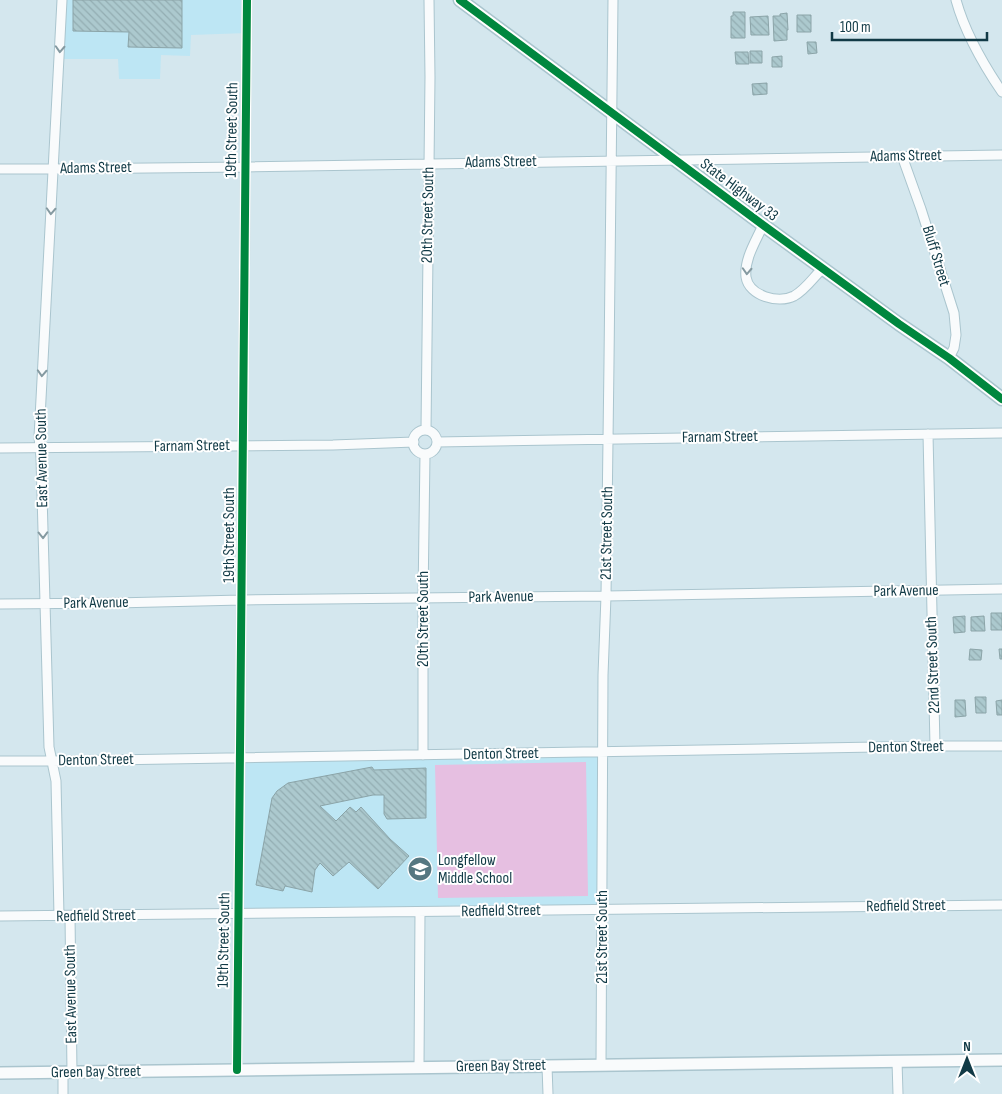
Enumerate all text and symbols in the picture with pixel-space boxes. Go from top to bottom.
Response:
scale bar [832,10,987,42]
text: 100 m [840,18,871,37]
one-way arrow [55,45,65,53]
street label: 19th Street South [222,82,242,178]
street label: Adams Street [869,146,942,166]
street label: Adams Street [464,152,537,172]
street label: State Highway 33 [696,154,782,226]
street label: Adams Street [59,158,132,178]
street label: 20th Street South [418,167,438,263]
one-way arrow [46,208,56,215]
street label: Bluff Street [918,223,954,289]
one-way arrow [742,267,753,275]
one-way arrow [37,369,48,377]
street label: East Avenue South [32,408,52,508]
street label: Farnam Street [682,427,758,447]
street label: Farnam Street [154,436,230,456]
street label: 21st Street South [597,486,617,580]
street label: 19th Street South [220,487,239,583]
one-way arrow [38,532,48,540]
street label: 20th Street South [414,571,433,667]
street label: Park Avenue [873,581,939,601]
street label: Park Avenue [468,587,534,607]
street label: Park Avenue [63,593,129,613]
street label: 22nd Street South [922,616,944,714]
street label: Denton Street [868,737,944,757]
street label: Denton Street [463,744,539,764]
street label: Denton Street [58,750,134,770]
place label: Longfellow Middle School [438,851,512,888]
school or university icon: Longfellow Middle School [407,856,433,882]
street label: 21st Street South [593,890,612,984]
street label: 19th Street South [214,892,234,988]
street label: Redfield Street [866,896,946,916]
street label: Redfield Street [461,901,541,921]
street label: Redfield Street [56,906,136,926]
street label: East Avenue South [61,944,81,1044]
north arrow [942,1034,992,1084]
text: N [963,1038,971,1055]
street label: Green Bay Street [456,1056,546,1076]
street label: Green Bay Street [51,1062,141,1082]

